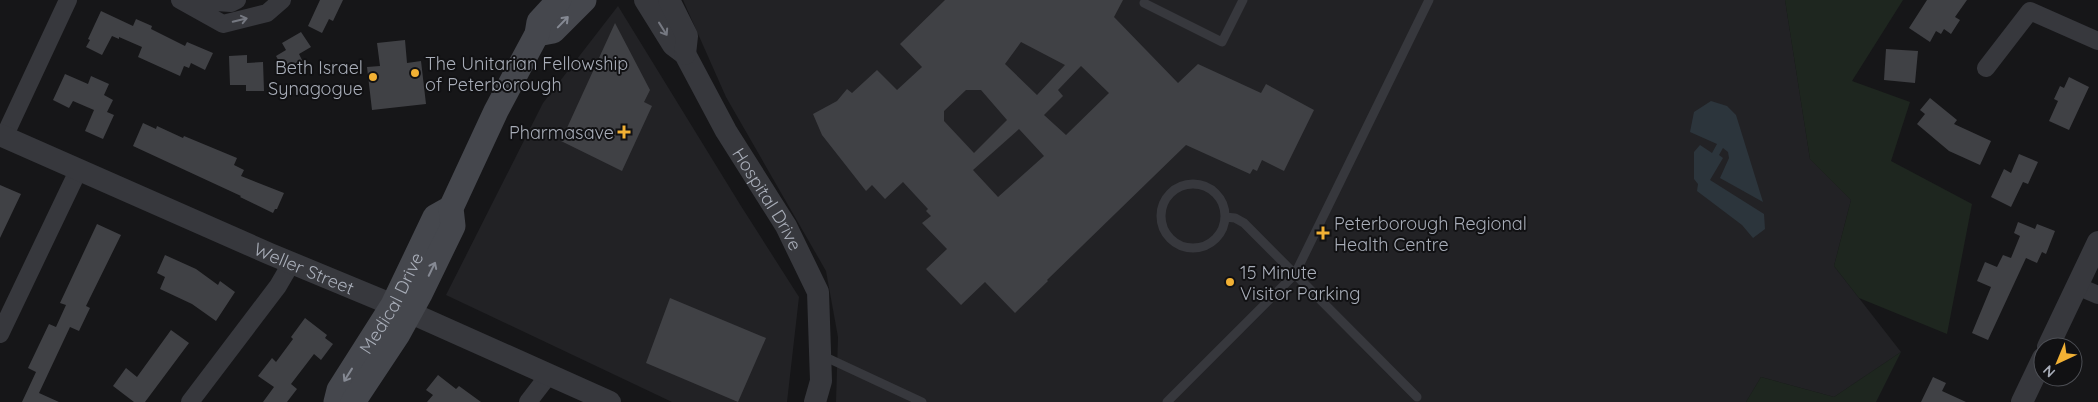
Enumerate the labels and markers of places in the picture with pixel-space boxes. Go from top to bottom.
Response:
place label: The Unitarian Fellowship of Peterborough [425,52,628,96]
place label: Beth Israel Synagogue [268,56,363,100]
marker: The Unitarian Fellowship of Peterborough [409,67,421,79]
marker: Beth Israel Synagogue [367,71,379,83]
place label: Pharmasave [509,121,614,144]
marker: Pharmasave [618,126,630,138]
place label: Peterborough Regional Health Centre [1334,212,1527,256]
marker: Peterborough Regional Health Centre [1316,226,1330,240]
place label: 15 Minute Visitor Parking [1240,261,1360,305]
marker: 15 Minute Visitor Parking [1224,276,1236,288]

